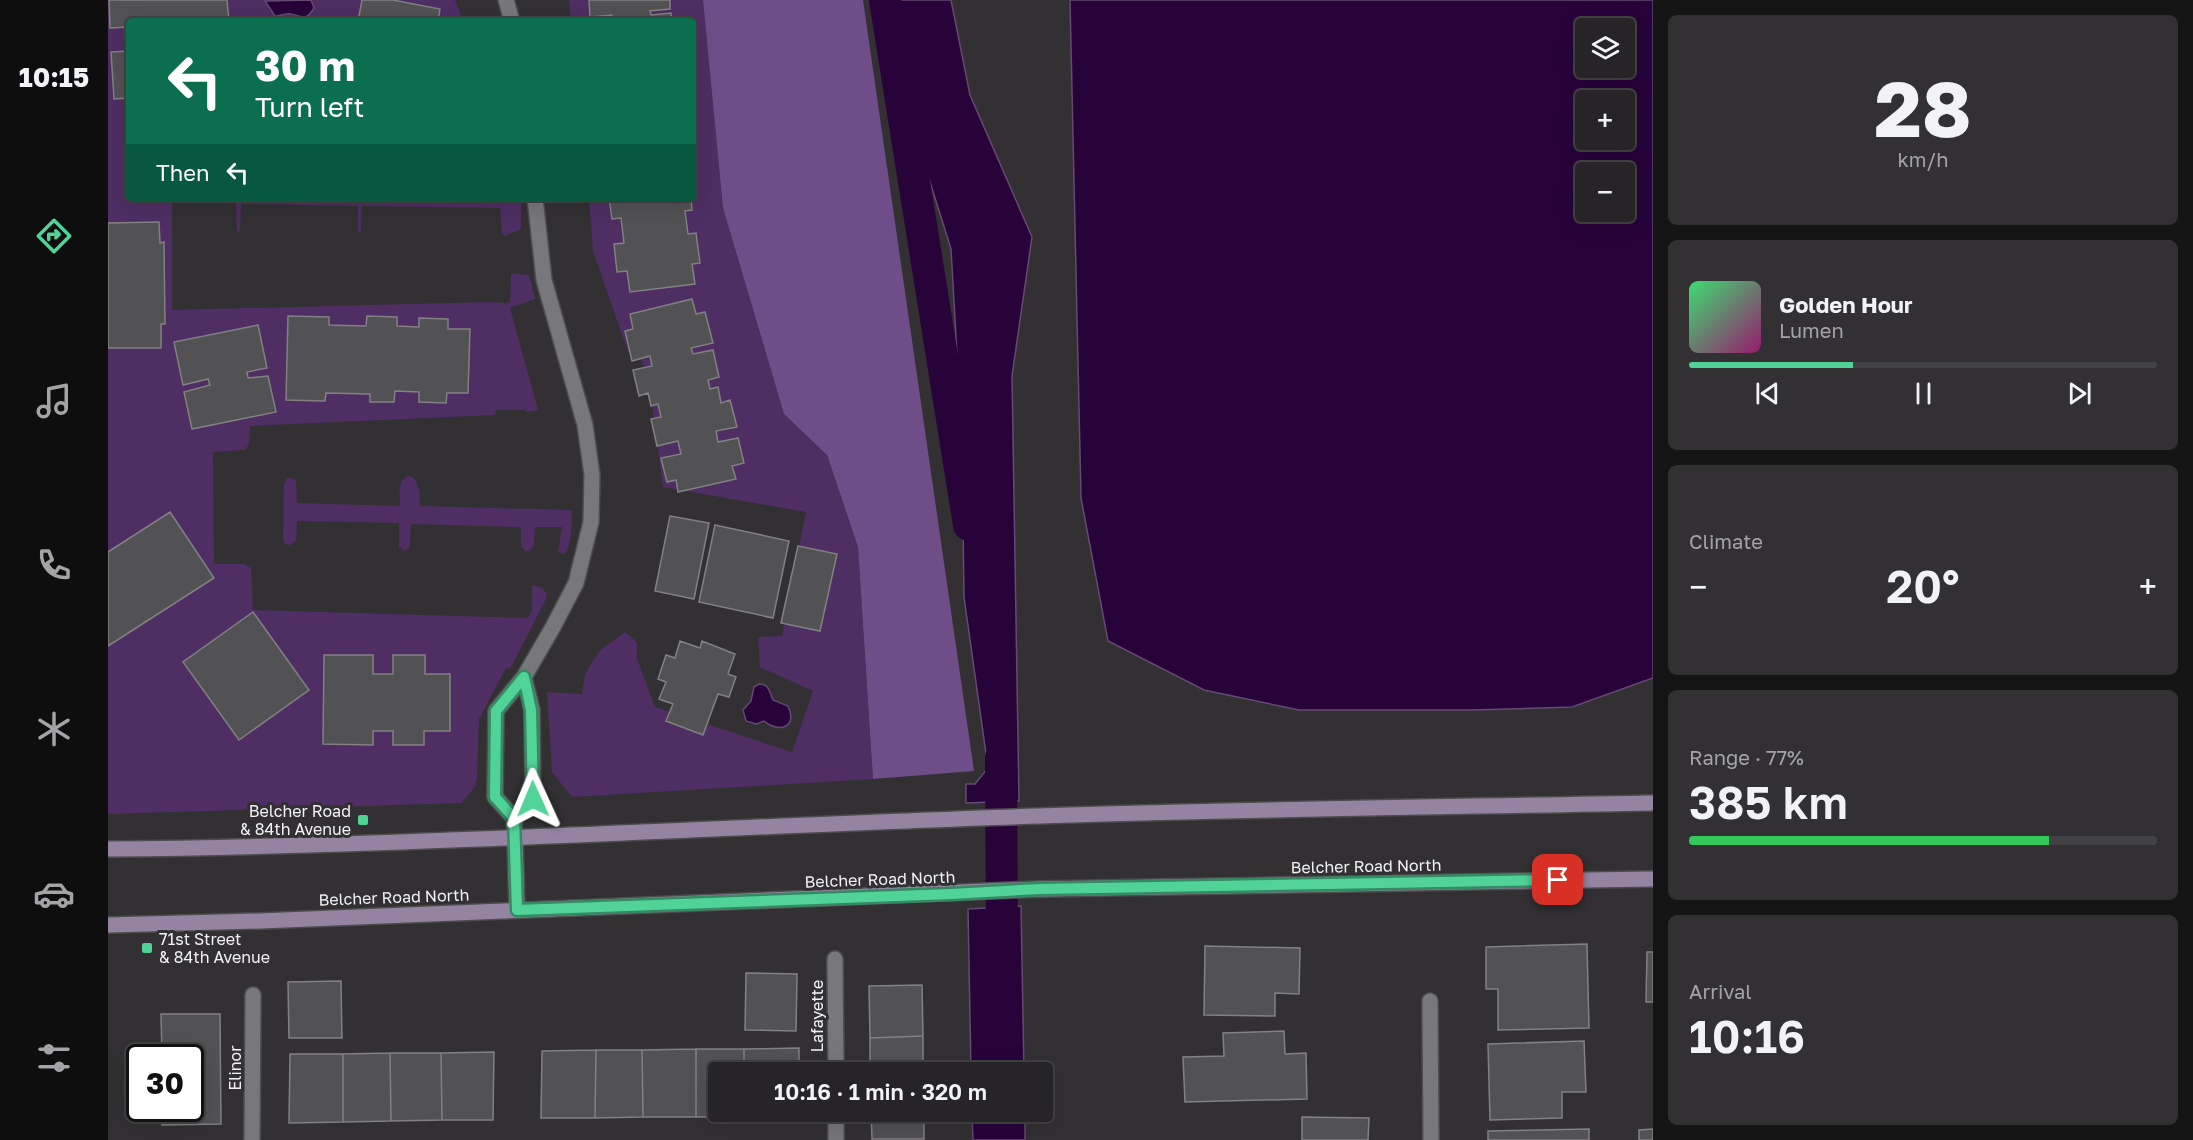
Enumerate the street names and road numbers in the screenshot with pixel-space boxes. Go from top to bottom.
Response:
street label: Belcher Road North [1290,855,1442,877]
street label: Belcher Road North [804,866,956,892]
street label: Belcher Road North [318,884,470,910]
street label: Lafayette [807,980,827,1052]
street label: Elinor [225,1046,245,1090]

